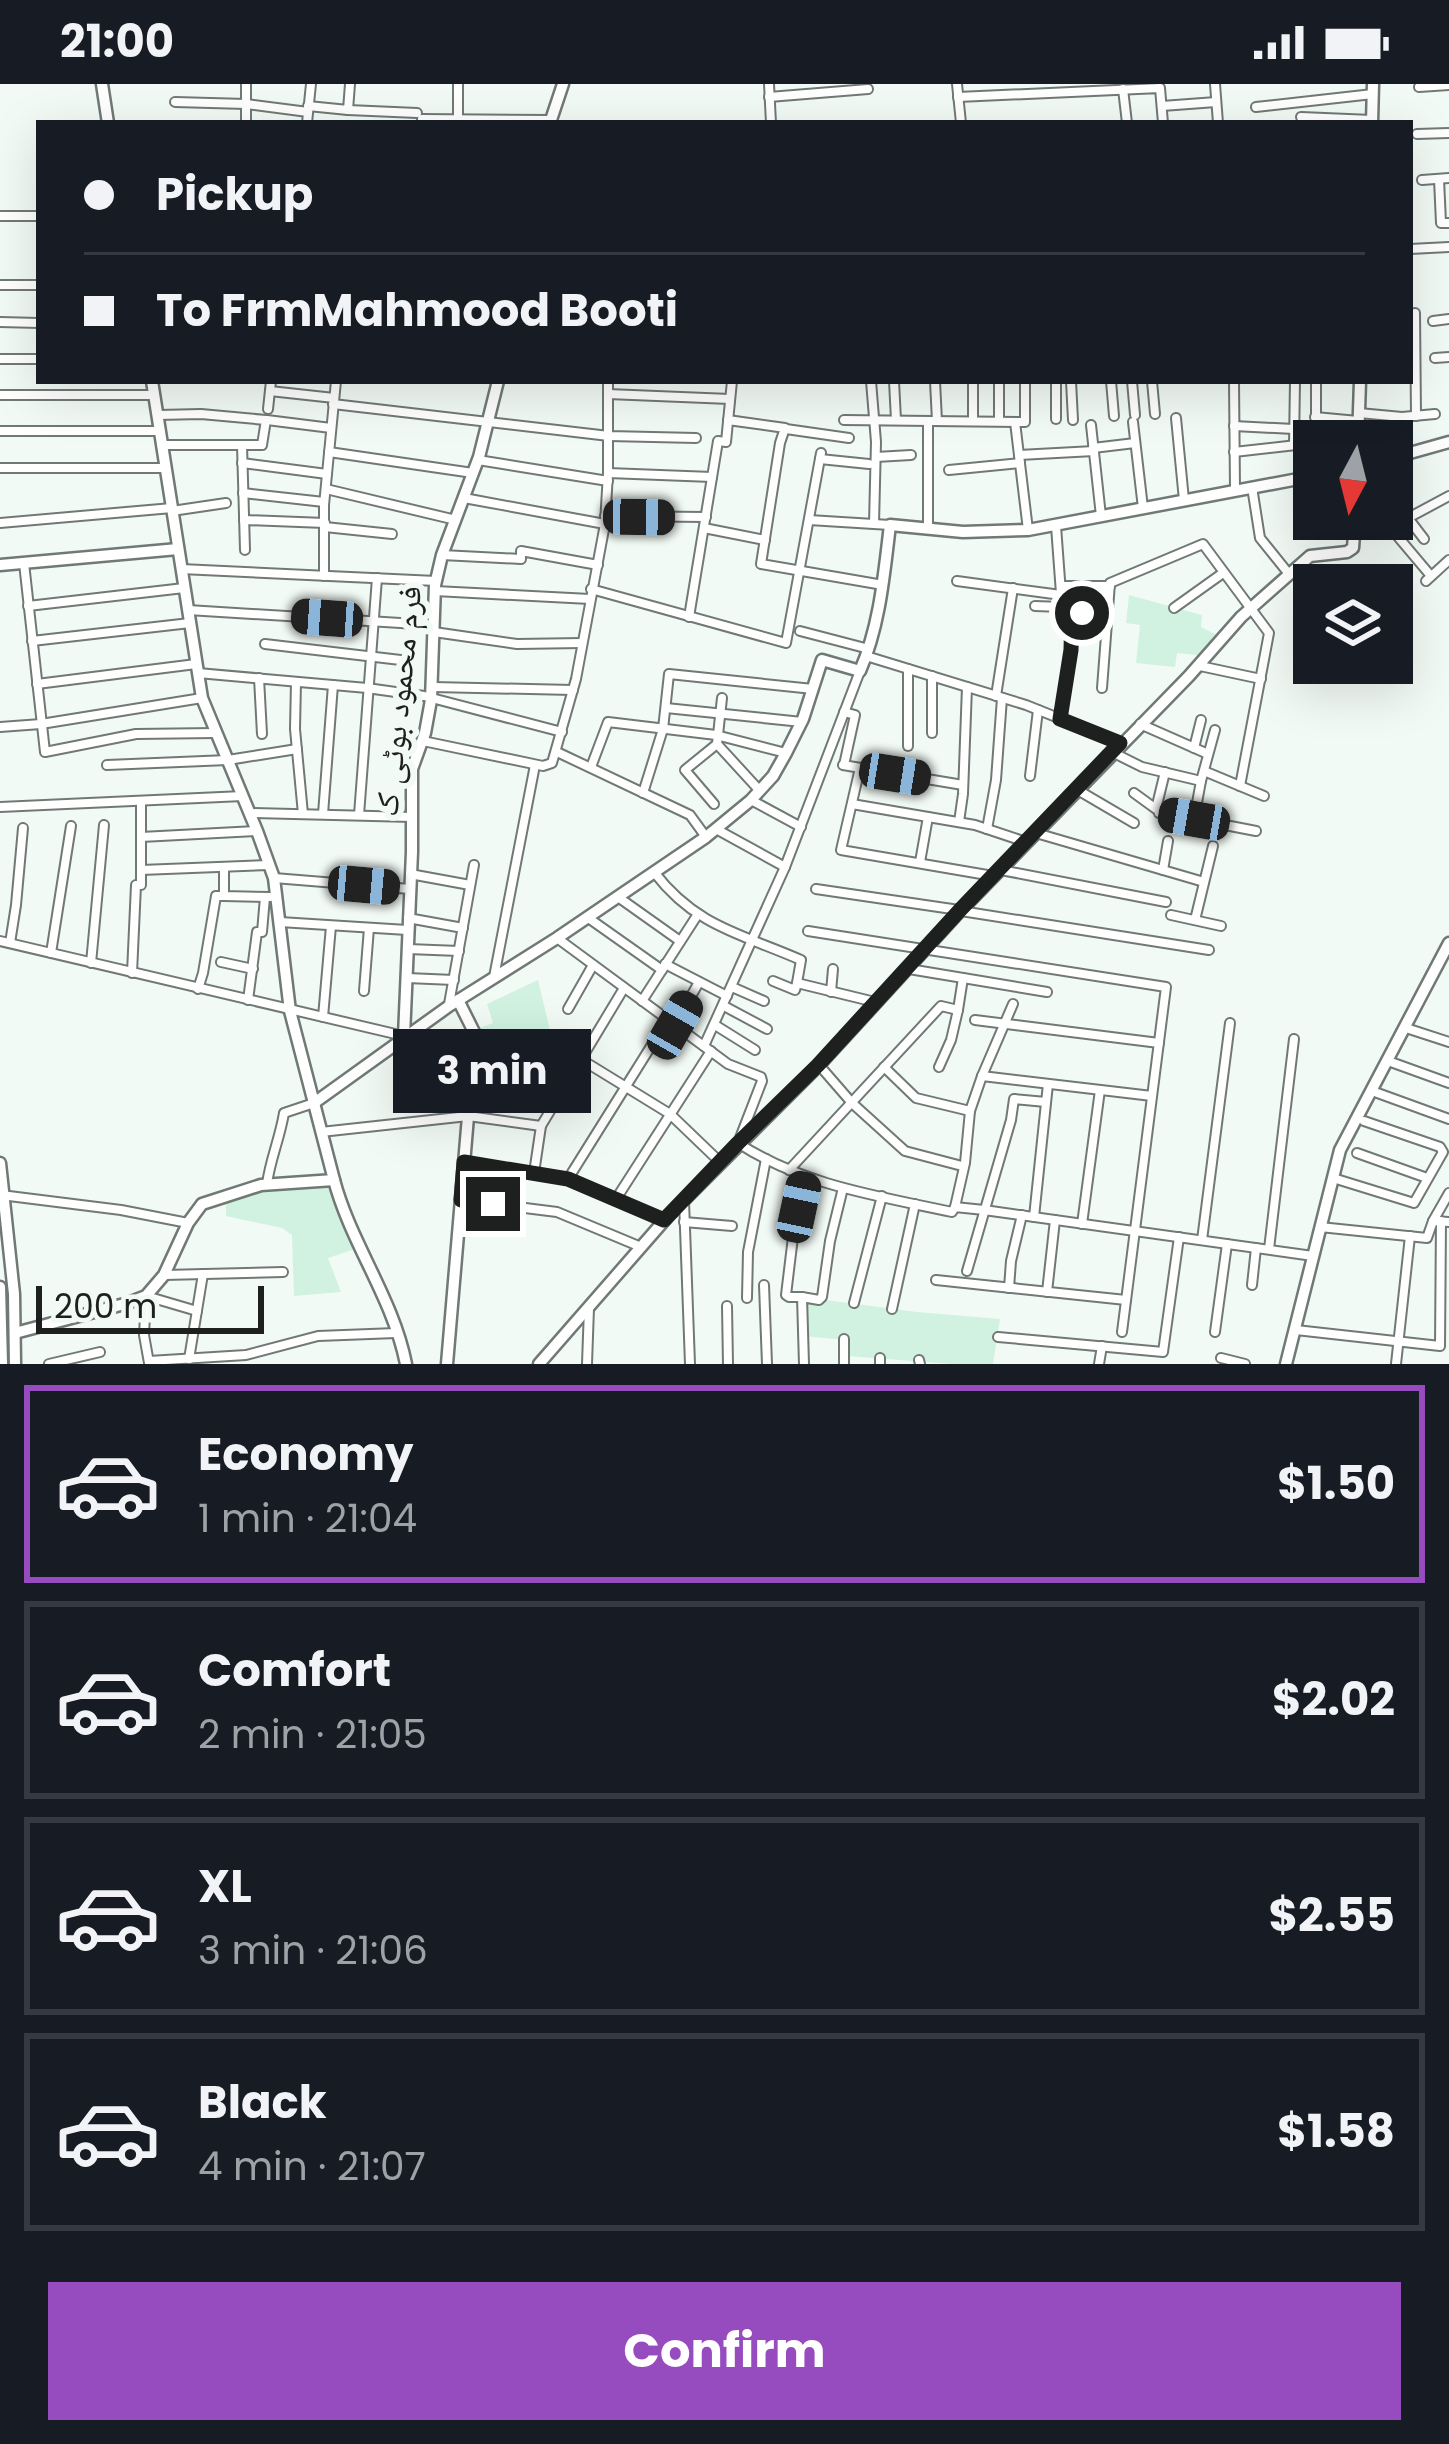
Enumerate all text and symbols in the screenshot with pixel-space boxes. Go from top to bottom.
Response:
text: 21:00 [60,10,174,73]
text: Pickup [156,163,313,226]
text: To FrmMahmood Booti [156,279,678,342]
north arrow [1293,420,1413,540]
map controls [1293,420,1413,684]
car [603,498,675,536]
button: layers [1293,564,1413,684]
street label: فرم محمود بوٹی ک [363,583,433,819]
route start [1055,586,1109,640]
car [290,598,364,638]
car [857,751,933,797]
car [1155,795,1233,843]
car [327,864,401,906]
car [641,985,709,1065]
callout: 3 min [394,1030,592,1114]
text: 3 min [437,1043,547,1098]
car [774,1168,824,1246]
route end [466,1177,520,1231]
scale bar [36,1280,264,1333]
text: 200 m [54,1283,157,1330]
text: Economy [198,1423,413,1486]
icon: car [54,1430,162,1538]
text: $1.50 [1277,1452,1395,1515]
text: 1 min · 21:04 [198,1491,417,1546]
text: Comfort [198,1639,391,1702]
icon: car [54,1646,162,1754]
text: $2.02 [1272,1668,1395,1731]
text: 2 min · 21:05 [198,1707,427,1762]
text: XL [198,1855,252,1918]
icon: car [54,1862,162,1970]
text: $2.55 [1269,1884,1395,1947]
text: 3 min · 21:06 [198,1923,428,1978]
text: Black [198,2071,327,2134]
icon: car [54,2078,162,2186]
text: $1.58 [1277,2100,1395,2163]
text: 4 min · 21:07 [198,2139,426,2194]
button: Confirm [48,2282,1401,2420]

